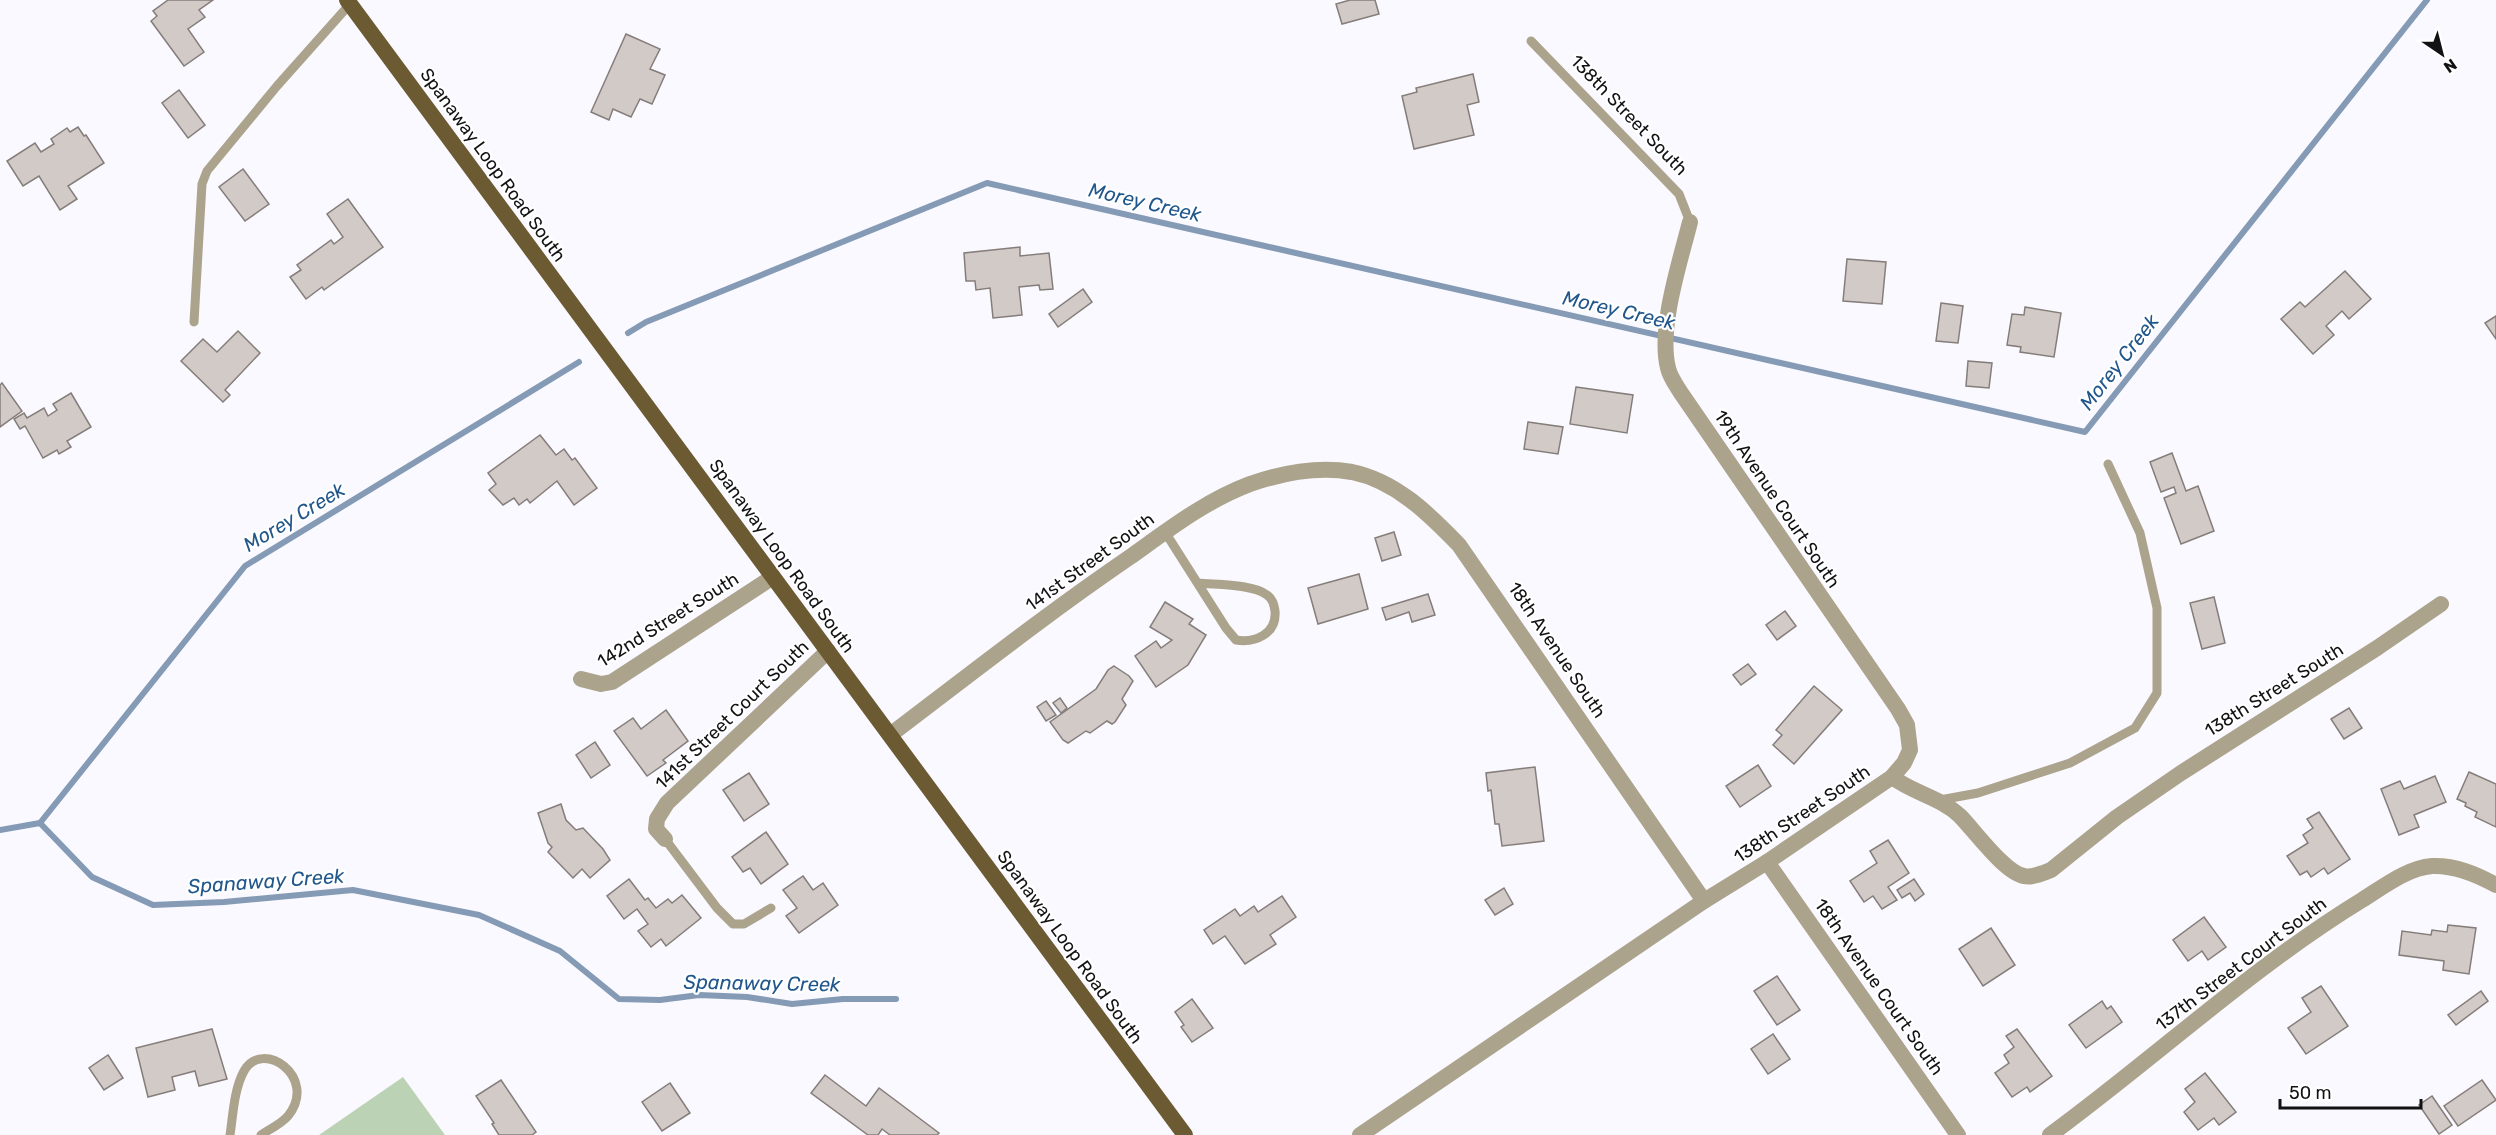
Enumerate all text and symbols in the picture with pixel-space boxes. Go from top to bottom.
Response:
north arrow [2412,24,2472,84]
street label: 138th Street South [1566,50,1692,180]
text: N [2440,55,2460,77]
street label: Spanaway Loop Road South [415,64,571,266]
water label: Morey Creek [1086,177,1204,227]
water label: Morey Creek [1560,285,1678,335]
water label: Morey Creek [2074,309,2164,415]
street label: 19th Avenue Court South [1709,406,1845,592]
street label: Spanaway Loop Road South [704,455,860,657]
water label: Morey Creek [239,477,350,557]
street label: 141st Street South [1021,508,1159,616]
street label: 142nd Street South [593,568,743,672]
street label: 18th Avenue South [1503,578,1611,722]
street label: 141st Street Court South [651,636,813,794]
street label: 138th Street South [2201,638,2347,742]
street label: 138th Street South [1730,760,1874,868]
street label: Spanaway Loop Road South [992,846,1148,1048]
water label: Spanaway Creek [187,864,346,898]
street label: 137th Street Court South [2151,892,2331,1036]
street label: 18th Avenue Court South [1810,895,1948,1079]
water label: Spanaway Creek [683,970,841,996]
scale bar [2280,1072,2421,1110]
text: 50 m [2289,1082,2332,1104]

